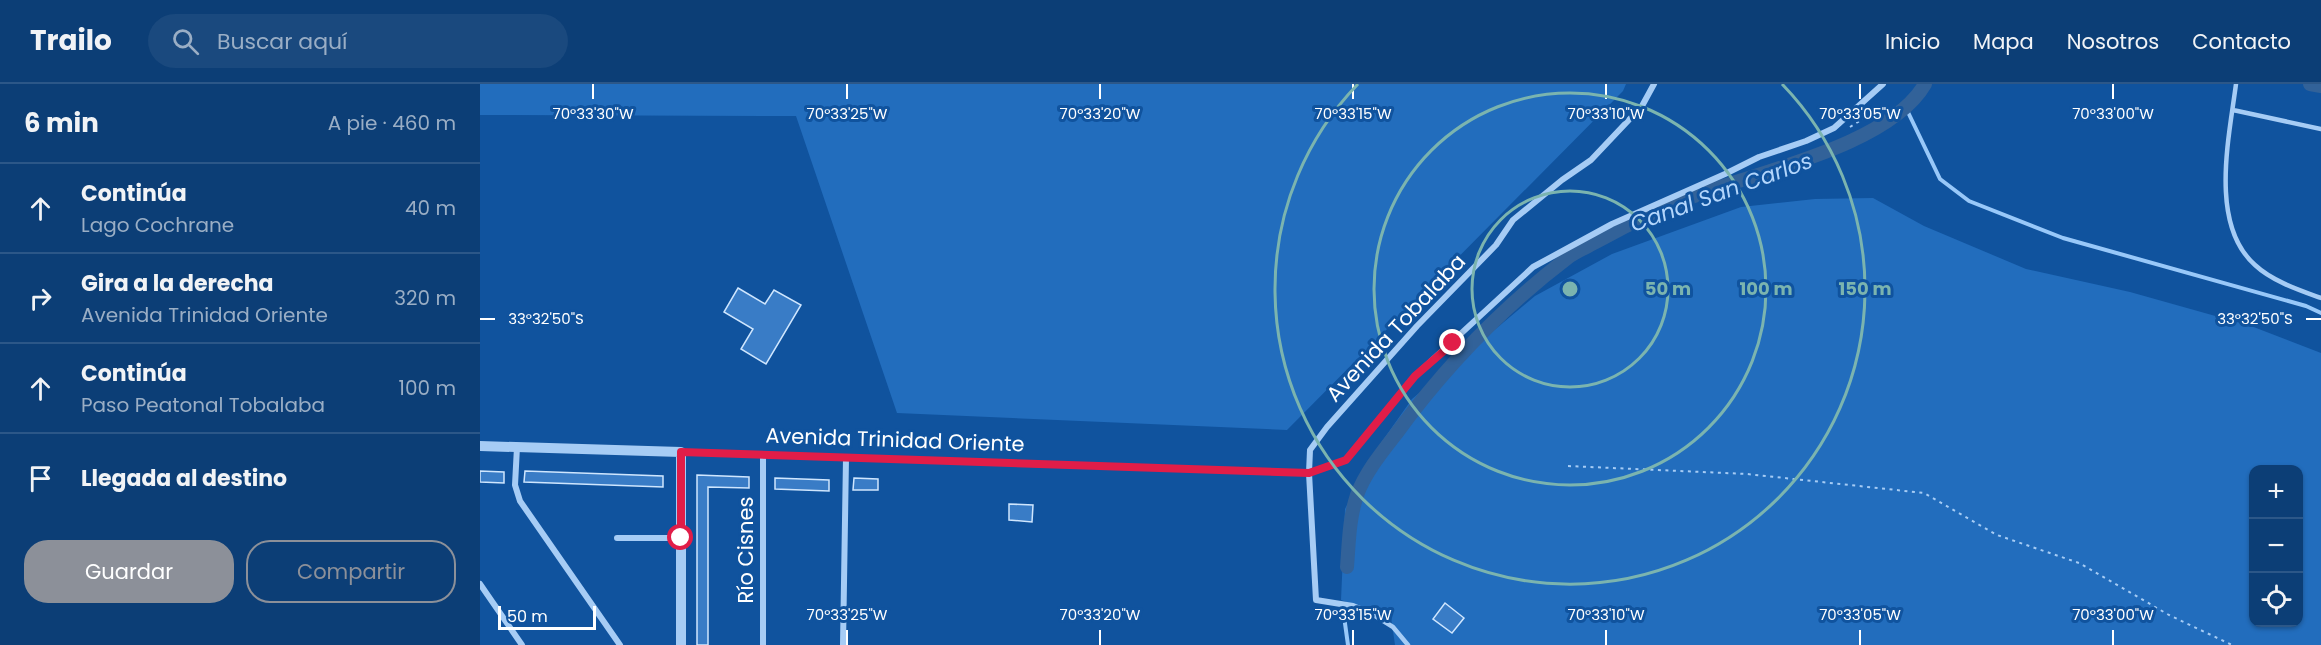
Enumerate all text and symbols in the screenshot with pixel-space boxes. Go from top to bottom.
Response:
search box [148,14,568,68]
text: Trailo [30,21,112,60]
icon: search [169,25,202,58]
text: Buscar aquí [217,26,348,57]
text: Inicio [1885,27,1940,56]
text: Mapa [1973,27,2034,56]
text: Nosotros [2067,27,2159,56]
text: Contacto [2192,27,2291,56]
text: 70°33'30"W [552,103,634,124]
text: 70°33'25"W [807,103,888,124]
text: 70°33'20"W [1060,103,1141,124]
text: 70°33'15"W [1314,103,1392,124]
text: 70°33'10"W [1567,103,1645,124]
text: 70°33'05"W [1819,103,1901,124]
text: 70°33'00"W [2072,103,2154,124]
text: 6 min [24,105,99,141]
text: A pie · 460 m [328,109,456,137]
water label: Canal San Carlos [1626,145,1817,240]
text: Continúa [81,178,187,209]
icon: ahead [24,192,57,225]
text: 40 m [405,194,456,222]
text: Lago Cochrane [81,211,234,239]
street label: Avenida Tobalaba [1319,247,1472,408]
text: Gira a la derecha [81,268,274,299]
text: 50 m [1645,276,1691,301]
text: 100 m [1739,276,1793,301]
text: 150 m [1838,276,1892,301]
centre of rings [1560,279,1580,299]
icon: right [24,282,57,315]
text: 320 m [394,284,456,312]
text: Avenida Trinidad Oriente [81,301,328,329]
text: 33°32'50"S [508,308,584,329]
text: 33°32'50"S [2217,308,2293,329]
route end [1439,329,1465,355]
text: Continúa [81,358,187,389]
icon: ahead [24,372,57,405]
text: 100 m [399,374,456,402]
text: Paso Peatonal Tobalaba [81,391,325,419]
street label: Avenida Trinidad Oriente [765,420,1025,459]
icon: arrive [24,462,57,495]
text: Llegada al destino [81,463,287,494]
map controls [2249,465,2303,627]
button: + [2249,465,2303,519]
street label: Río Cisnes [731,497,760,603]
button: − [2249,519,2303,573]
route start [667,524,693,550]
button: Guardar [24,540,234,603]
button: Compartir [246,540,456,603]
button: locate [2249,573,2303,627]
scale bar [498,603,596,630]
text: 70°33'25"W [807,604,888,625]
text: 70°33'20"W [1060,604,1141,625]
text: 70°33'15"W [1314,604,1392,625]
text: 70°33'10"W [1567,604,1645,625]
text: 70°33'05"W [1819,604,1901,625]
text: 70°33'00"W [2072,604,2154,625]
text: 50 m [507,605,548,628]

